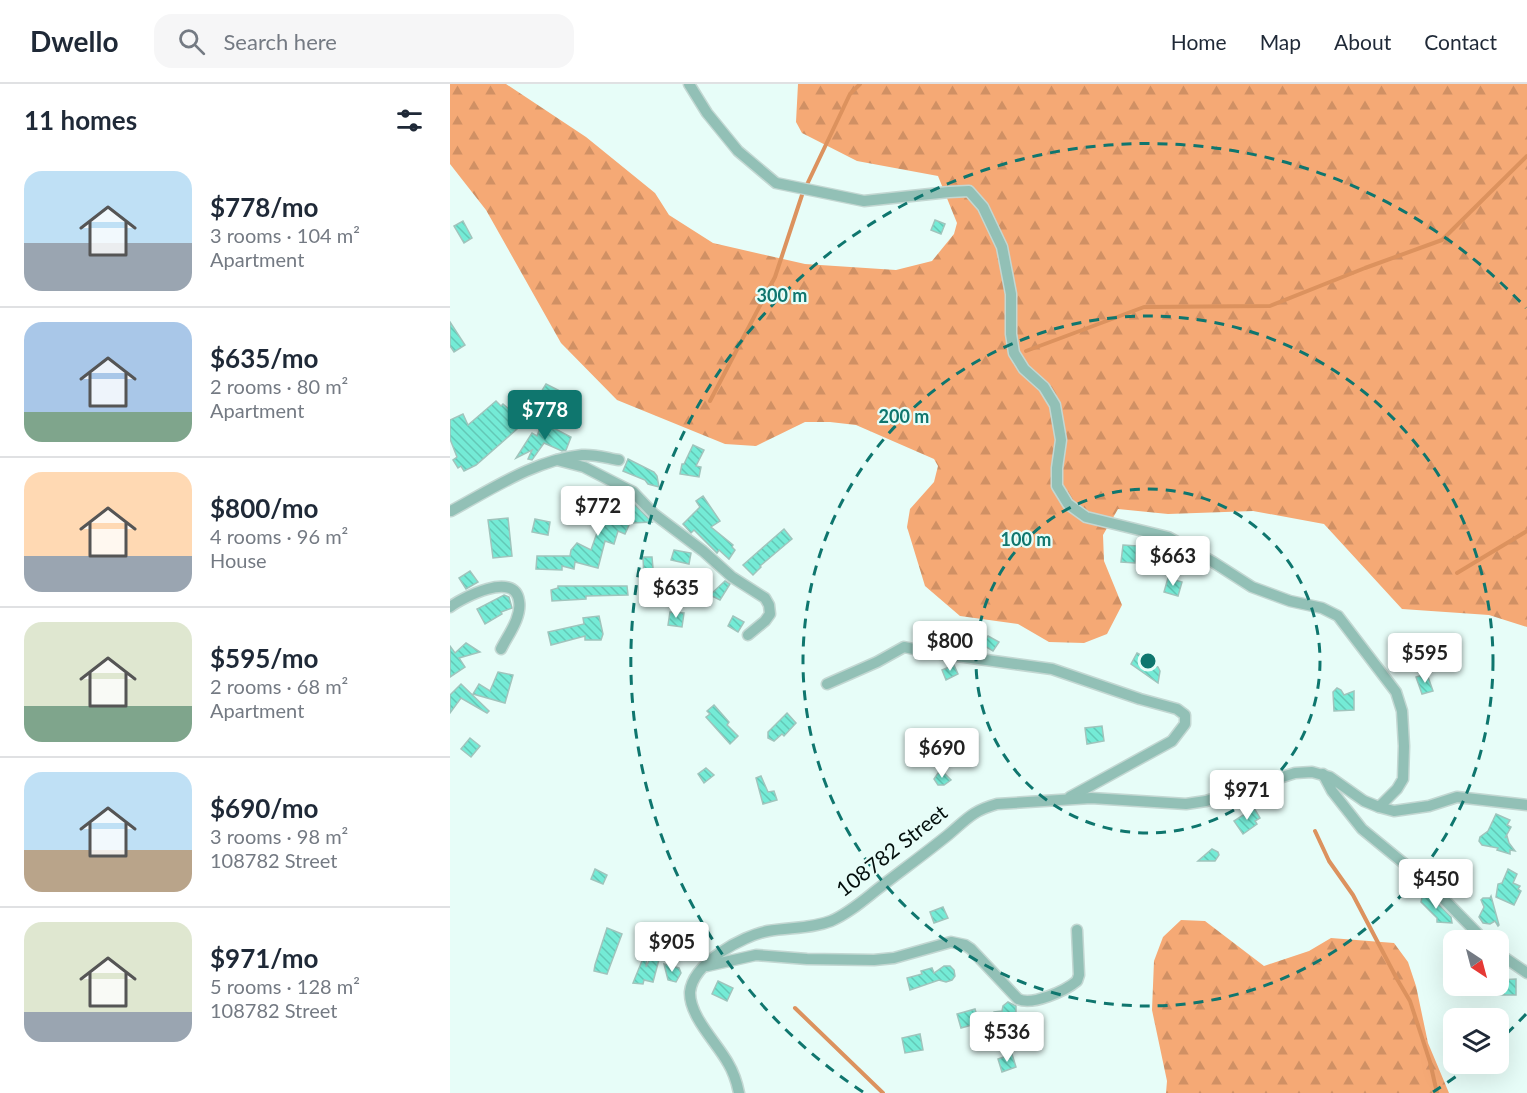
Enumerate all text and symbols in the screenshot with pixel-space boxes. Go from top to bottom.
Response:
search box [154,14,574,68]
text: Dwello [30,24,118,58]
icon: search [175,25,208,58]
text: Search here [223,28,337,55]
text: Home [1171,29,1227,54]
text: Map [1260,29,1301,54]
text: About [1334,29,1391,54]
text: Contact [1424,29,1497,54]
text: 11 homes [24,104,137,136]
icon: filters [393,104,426,137]
text: $778/mo [210,191,318,223]
icon: home [72,195,144,267]
text: 3 rooms · 104 m² [210,223,360,247]
text: Apartment [210,247,304,271]
text: 300 m [757,284,807,306]
text: $635/mo [210,342,318,374]
icon: home [72,346,144,418]
text: 2 rooms · 80 m² [210,374,348,398]
pin: $778 [509,390,581,441]
text: $778 [522,397,568,421]
text: Apartment [210,398,304,422]
text: 200 m [879,405,929,427]
pin: $772 [562,486,634,537]
text: $800/mo [210,492,318,524]
text: $772 [575,493,621,517]
icon: home [72,496,144,568]
text: 4 rooms · 96 m² [210,524,348,548]
text: 100 m [1001,528,1051,550]
pin: $663 [1137,536,1209,587]
text: $663 [1150,543,1196,567]
text: House [210,548,267,572]
pin: $635 [640,568,712,619]
text: $635 [653,575,699,599]
pin: $800 [914,621,986,672]
text: $800 [927,628,973,652]
pin: $595 [1389,633,1461,684]
text: $595 [1402,640,1448,664]
text: $595/mo [210,642,318,674]
icon: home [72,646,144,718]
centre of rings [1138,651,1158,671]
text: 2 rooms · 68 m² [210,674,348,698]
text: Apartment [210,698,304,722]
pin: $690 [906,728,978,779]
text: $690 [919,735,965,759]
pin: $971 [1211,770,1283,821]
text: $971 [1224,777,1270,801]
text: $690/mo [210,792,318,824]
icon: home [72,796,144,868]
street label: 108782 Street [831,799,952,901]
text: 3 rooms · 98 m² [210,824,348,848]
text: 108782 Street [210,848,337,872]
pin: $450 [1400,859,1472,910]
text: $450 [1413,866,1459,890]
pin: $905 [636,922,708,973]
text: $905 [649,929,695,953]
north arrow [1443,930,1509,996]
map controls [1443,930,1509,1074]
text: $971/mo [210,942,318,974]
icon: home [72,946,144,1018]
text: 5 rooms · 128 m² [210,974,360,998]
text: 108782 Street [210,998,337,1022]
button: layers [1443,1008,1509,1074]
pin: $536 [971,1012,1043,1063]
text: $536 [984,1019,1030,1043]

